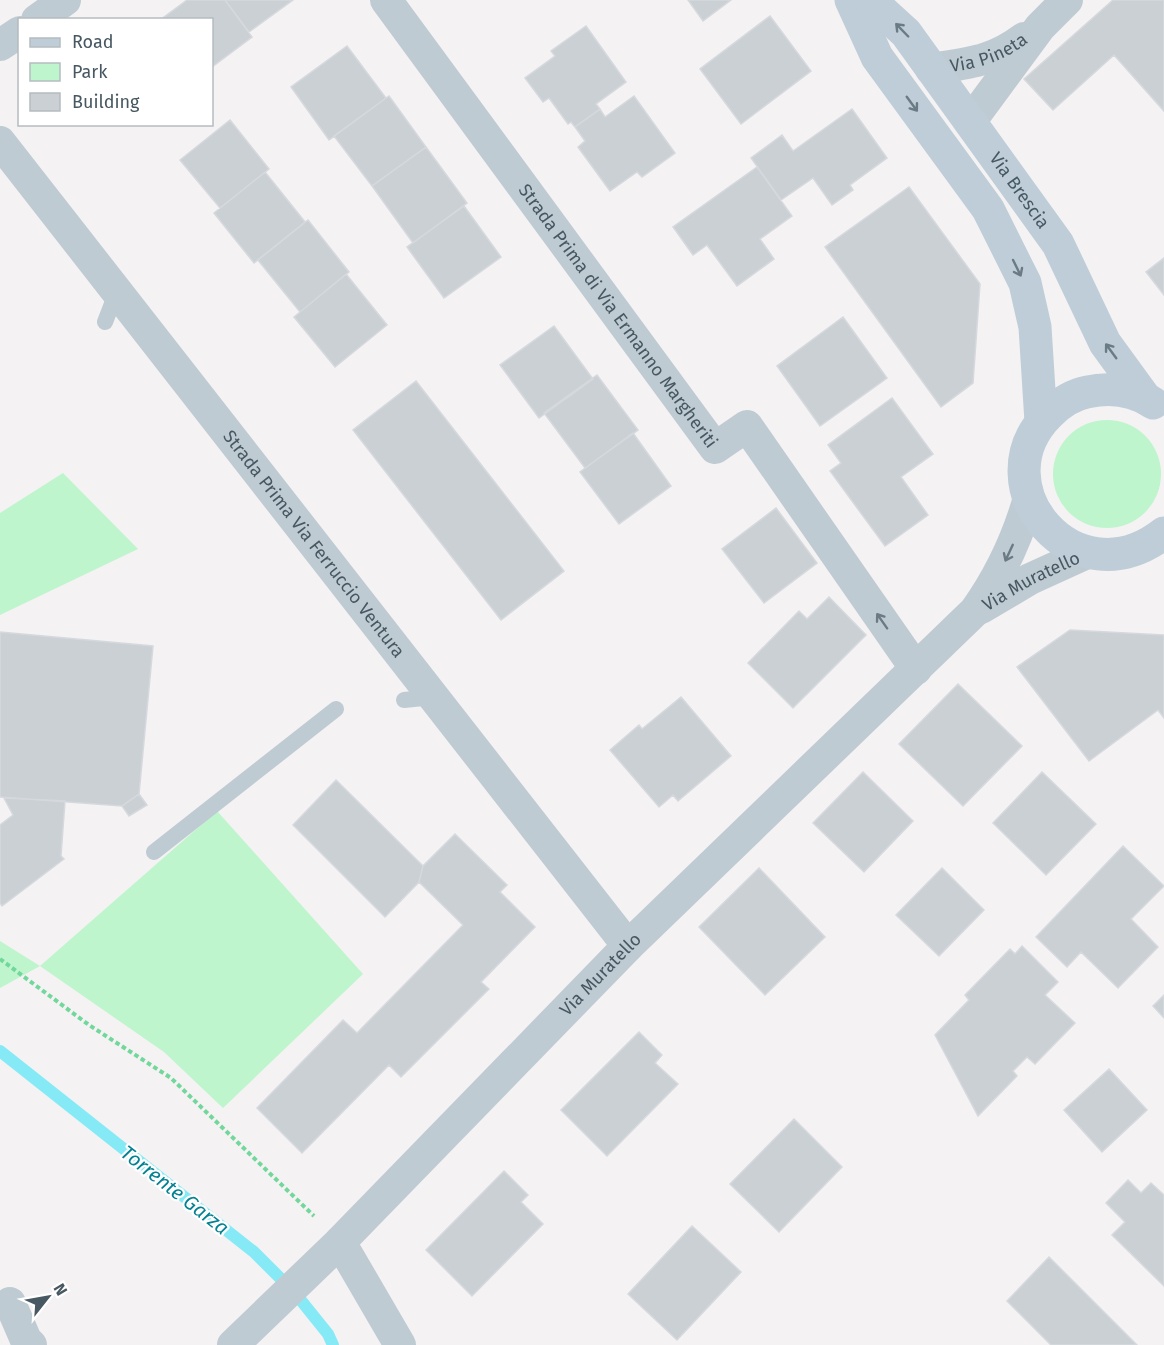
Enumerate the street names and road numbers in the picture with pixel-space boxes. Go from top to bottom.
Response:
street label: Via Pineta [948,28,1032,77]
street label: Via Brescia [985,148,1054,233]
street label: Strada Prima di Via Ermanno Margheriti [514,180,722,452]
street label: Strada Prima Via Ferruccio Ventura [218,426,409,662]
street label: Via Muratello [978,547,1083,616]
street label: Via Muratello [555,928,646,1020]

